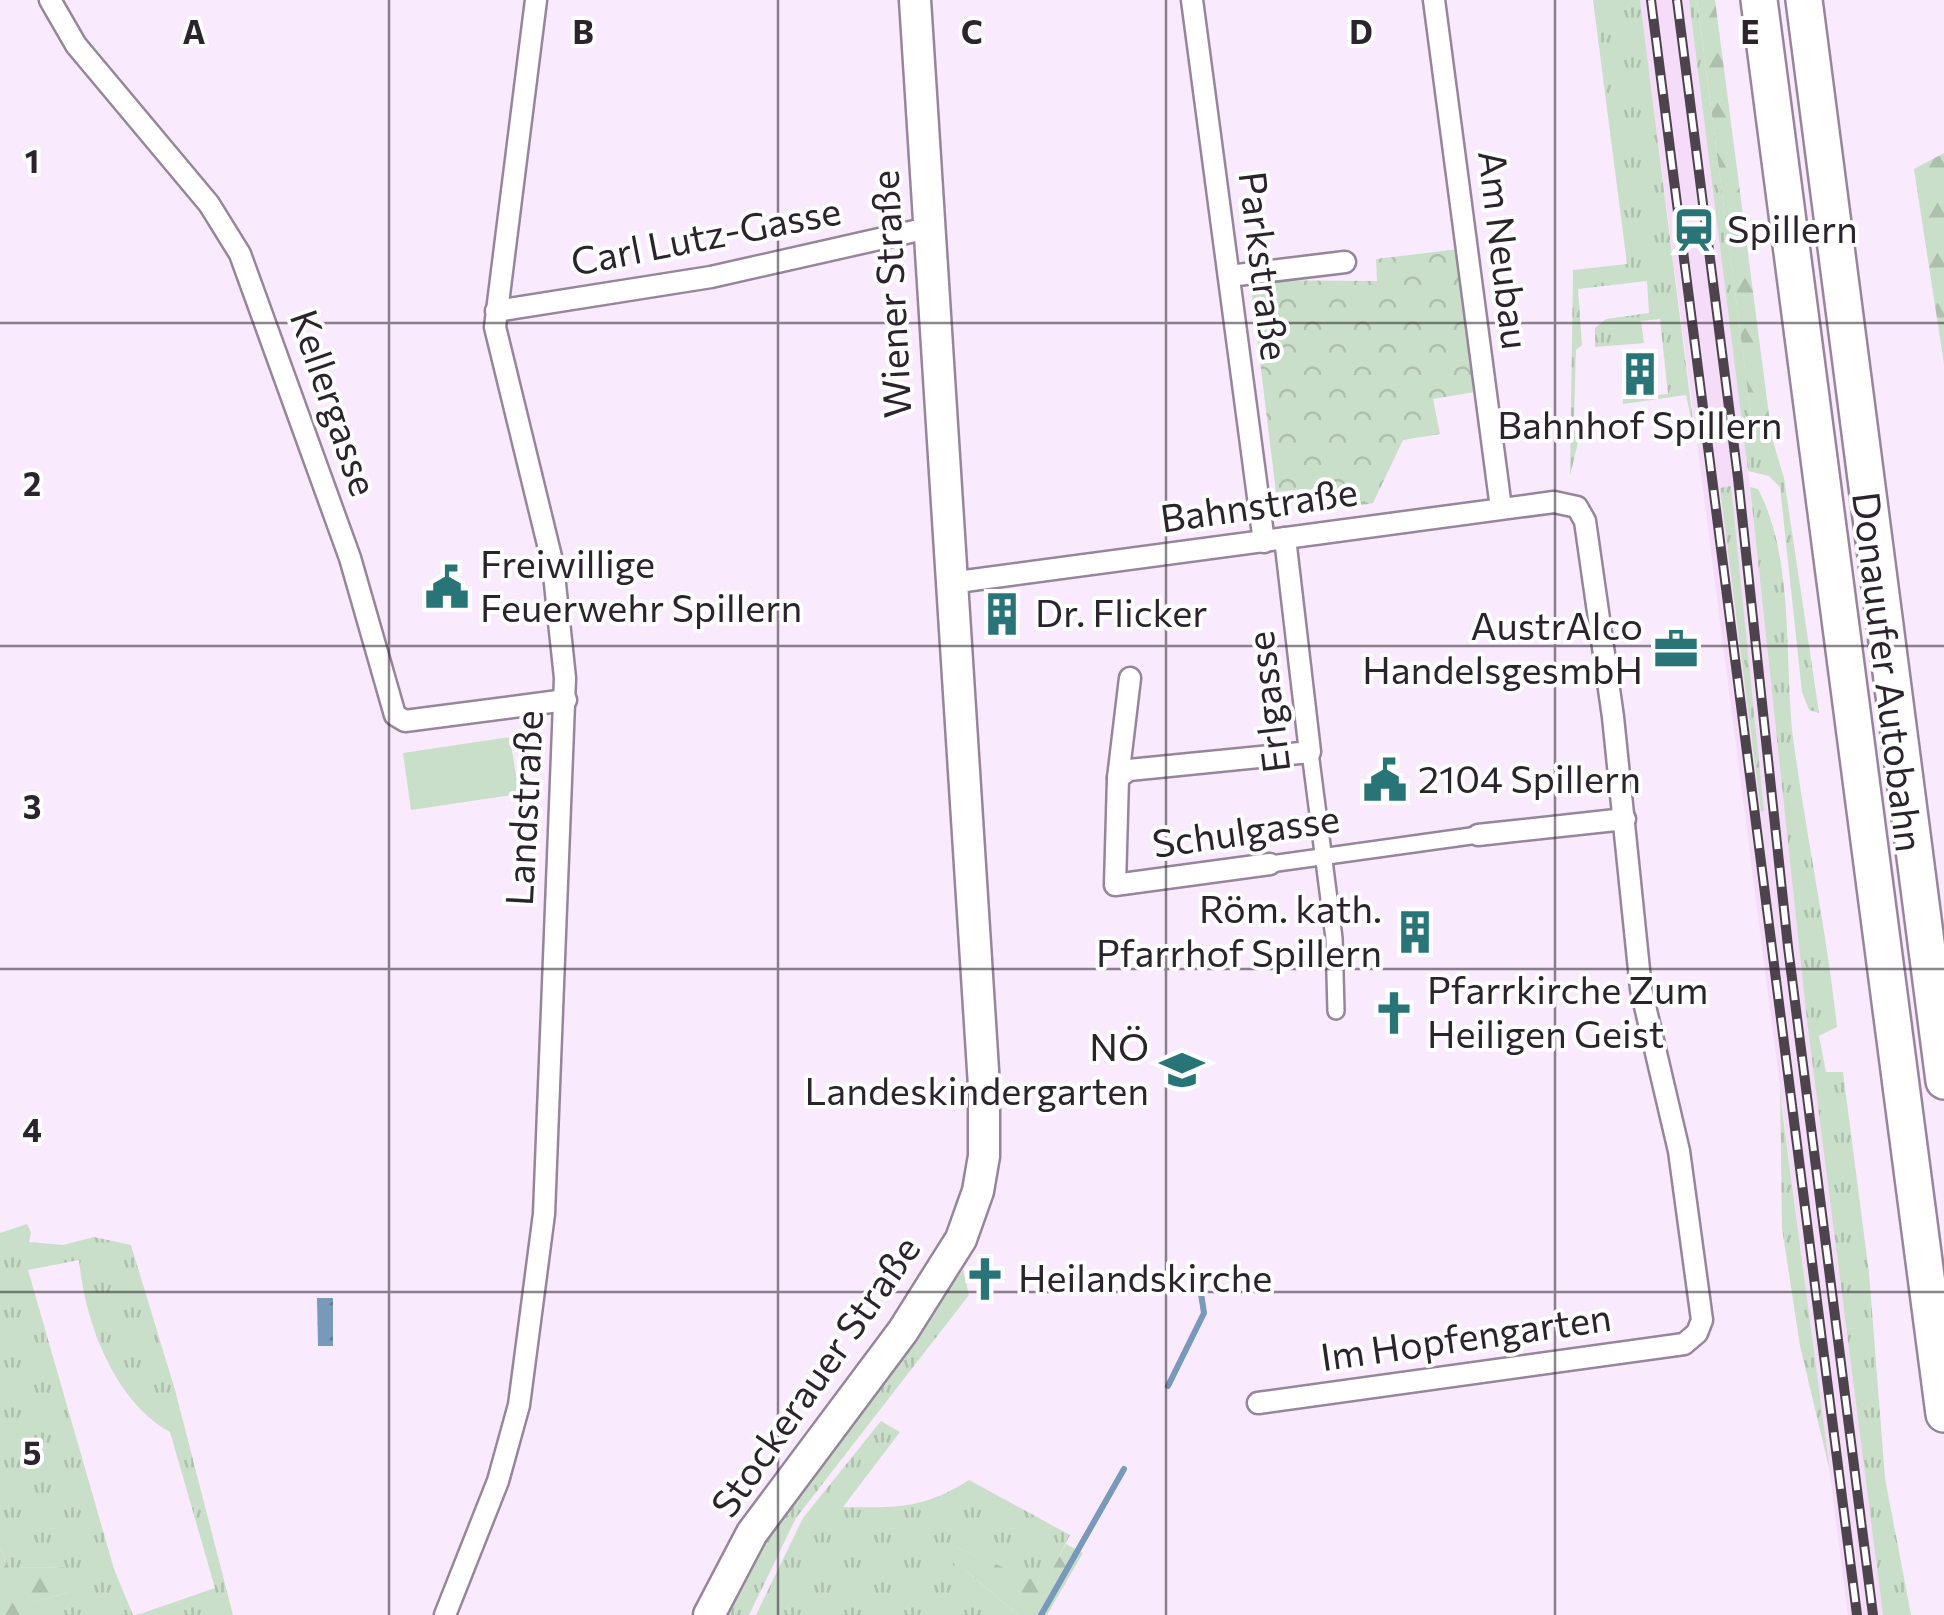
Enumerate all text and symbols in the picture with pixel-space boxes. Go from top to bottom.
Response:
text: A [183,11,206,51]
text: B [572,11,594,51]
text: C [961,11,983,51]
text: D [1349,11,1373,51]
text: E [1740,11,1760,51]
text: 1 [25,140,39,180]
street label: Am Neubau [1470,147,1541,352]
street label: Wiener Straße [860,169,919,419]
street label: Parkstraße [1231,169,1300,363]
street label: Carl Lutz-Gasse [567,185,844,284]
place label: Spillern [1727,204,1858,251]
station icon: Spillern [1670,206,1718,254]
street label: Kellergasse [282,303,389,501]
building icon: Bahnhof Spillern [1616,350,1664,398]
place label: Bahnhof Spillern [1497,400,1783,447]
text: 2 [23,463,41,503]
street label: Bahnstraße [1157,466,1360,541]
street label: Donauufer Autobahn [1844,489,1935,854]
place label: Freiwillige Feuerwehr Spillern [480,539,802,630]
public building icon: Freiwillige Feuerwehr Spillern [423,563,471,611]
place label: Dr. Flicker [1035,588,1207,635]
building icon: Dr. Flicker [978,590,1026,638]
place label: AustrAlco HandelsgesmbH [1362,601,1643,692]
office icon: AustrAlco HandelsgesmbH [1652,625,1700,673]
street label: Erlgasse [1235,629,1299,776]
street label: Landstraße [494,709,551,907]
place label: 2104 Spillern [1418,754,1641,801]
public building icon: 2104 Spillern [1361,756,1409,804]
text: 3 [23,786,41,826]
street label: Schulgasse [1149,793,1342,866]
place label: Röm. kath. Pfarrhof Spillern [1096,884,1382,975]
building icon: Röm. kath. Pfarrhof Spillern [1391,908,1439,956]
place label: Pfarrkirche Zum Heiligen Geist [1427,965,1708,1056]
church icon: Pfarrkirche Zum Heiligen Geist [1370,989,1418,1037]
place label: NÖ Landeskindergarten [805,1022,1149,1113]
school or university icon: NÖ Landeskindergarten [1158,1046,1206,1094]
text: 4 [22,1109,42,1149]
street label: Stockerauer Straße [699,1226,928,1525]
place label: Heilandskirche [1018,1253,1272,1300]
church icon: Heilandskirche [961,1255,1009,1303]
street label: Im Hopfengarten [1317,1292,1614,1379]
text: 5 [23,1432,41,1472]

